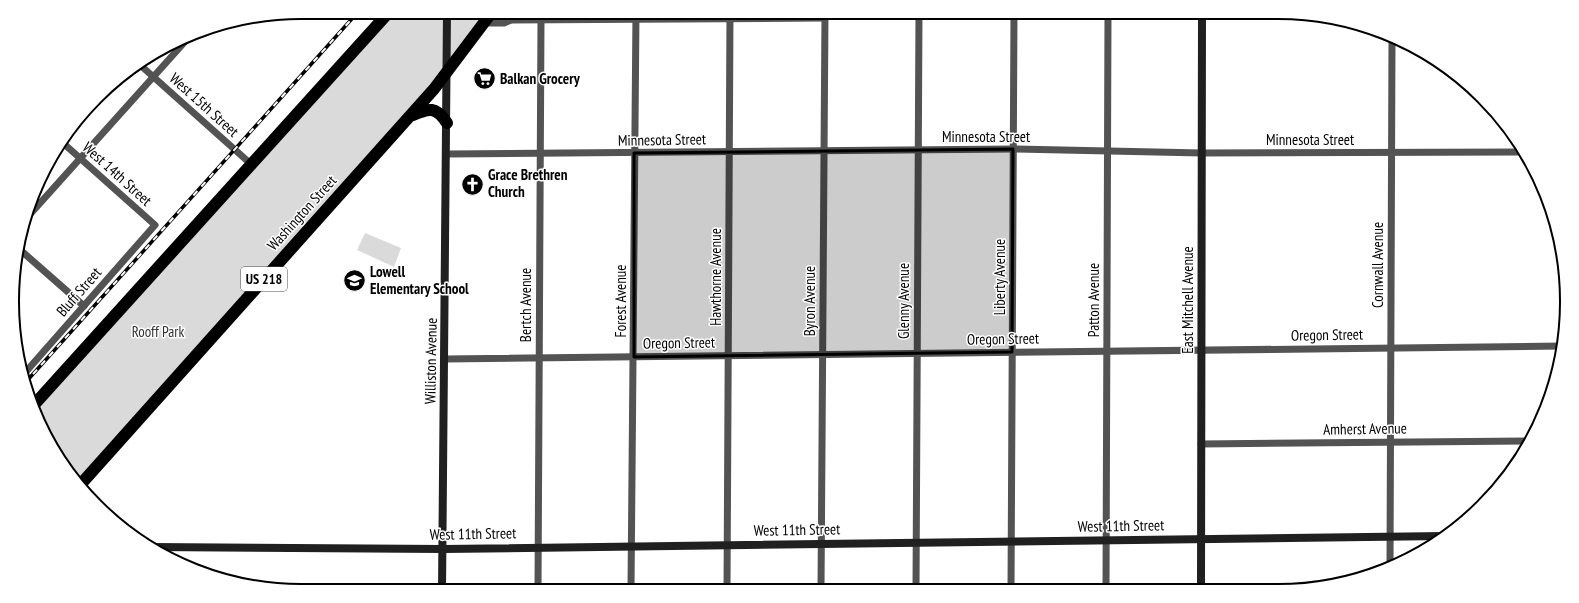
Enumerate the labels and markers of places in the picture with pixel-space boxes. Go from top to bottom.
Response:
supermarket icon: Balkan Grocery [471,66,497,92]
place label: Balkan Grocery [500,69,581,88]
place label: Grace Brethren Church [488,165,568,201]
church icon: Grace Brethren Church [460,171,486,197]
place label: Lowell Elementary School [370,262,469,298]
school or university icon: Lowell Elementary School [341,268,367,294]

